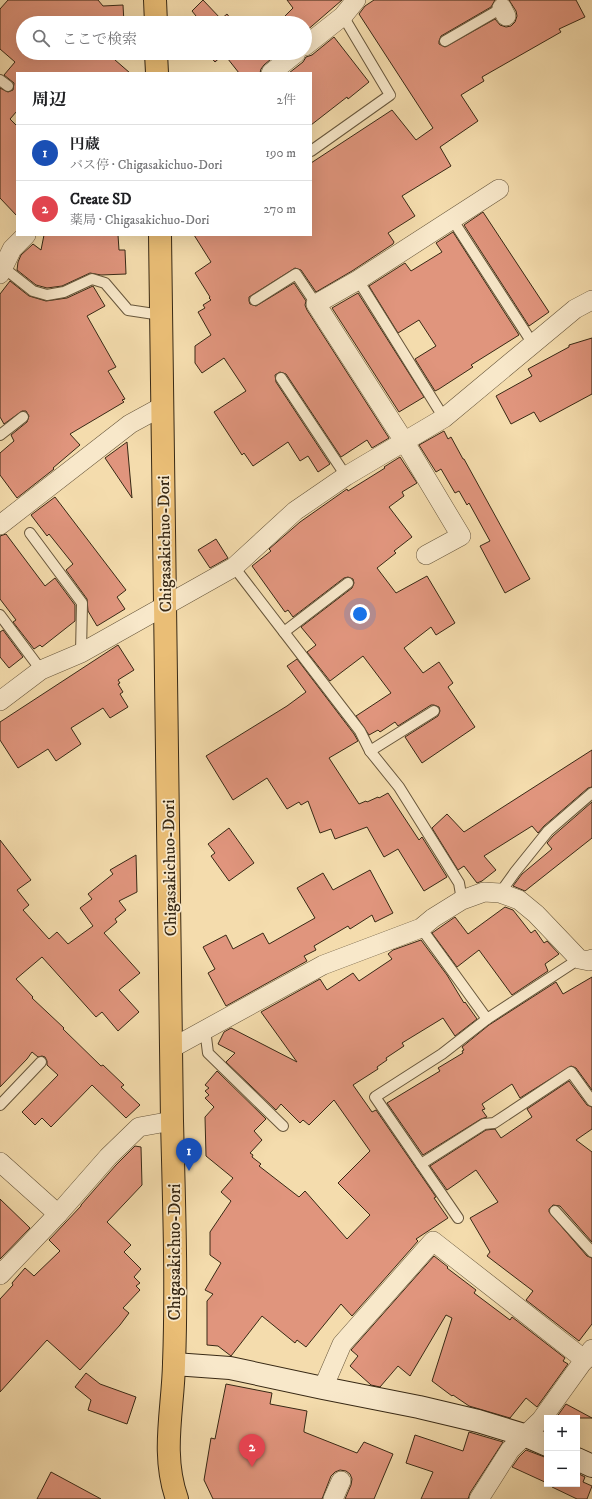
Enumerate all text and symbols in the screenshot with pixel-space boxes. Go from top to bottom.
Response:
search box [16,16,312,60]
icon: search [30,27,52,49]
text: ここで検索 [62,30,137,49]
text: 周辺 [32,89,66,111]
text: 2件 [277,92,296,108]
text: 円蔵 [70,135,100,154]
text: 1 [43,145,47,161]
text: 190 m [265,145,296,161]
text: バス停 · Chigasakichuo-Dori [70,157,222,173]
text: Create SD [70,190,131,209]
text: 2 [42,201,48,217]
text: 270 m [264,201,296,217]
text: 薬局 · Chigasakichuo-Dori [70,212,209,228]
street label: Chigasakichuo-Dori [153,475,177,613]
your location [350,604,370,624]
street label: Chigasakichuo-Dori [158,799,182,937]
pin: 1 [176,1138,202,1171]
street label: Chigasakichuo-Dori [164,1184,186,1320]
map controls [544,1415,580,1487]
button: + [544,1415,580,1451]
pin: 2 [239,1434,265,1467]
button: − [544,1451,580,1487]

